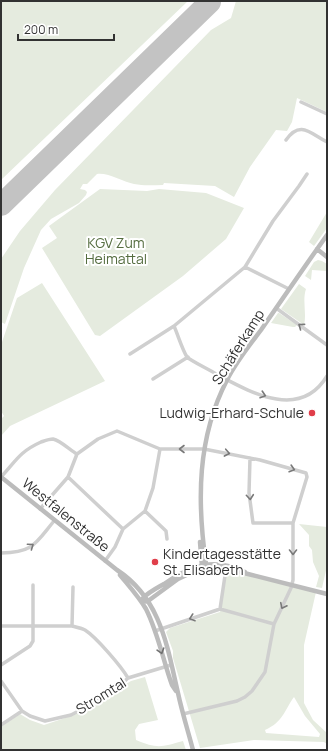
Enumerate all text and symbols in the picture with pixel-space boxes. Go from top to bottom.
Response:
scale bar [18,16,114,42]
text: 200 m [24,21,58,38]
park label: KGV Zum Heimattal [85,233,147,268]
street label: Schäferkamp [207,306,268,388]
one-way arrow [299,324,306,331]
one-way arrow [259,391,266,399]
place label: Ludwig-Erhard-Schule [159,403,304,422]
marker: Ludwig-Erhard-Schule [307,408,317,418]
one-way arrow [179,445,185,453]
one-way arrow [224,449,230,457]
one-way arrow [288,464,295,473]
street label: Westfalenstraße [19,473,114,556]
one-way arrow [245,494,254,500]
one-way arrow [26,544,33,551]
place label: Kindertagesstätte St. Elisabeth [163,544,281,579]
one-way arrow [289,549,297,555]
marker: Kindertagesstätte St. Elisabeth [150,557,160,567]
one-way arrow [280,602,287,609]
one-way arrow [189,614,196,622]
one-way arrow [156,648,165,655]
street label: Stromtal [72,673,129,718]

